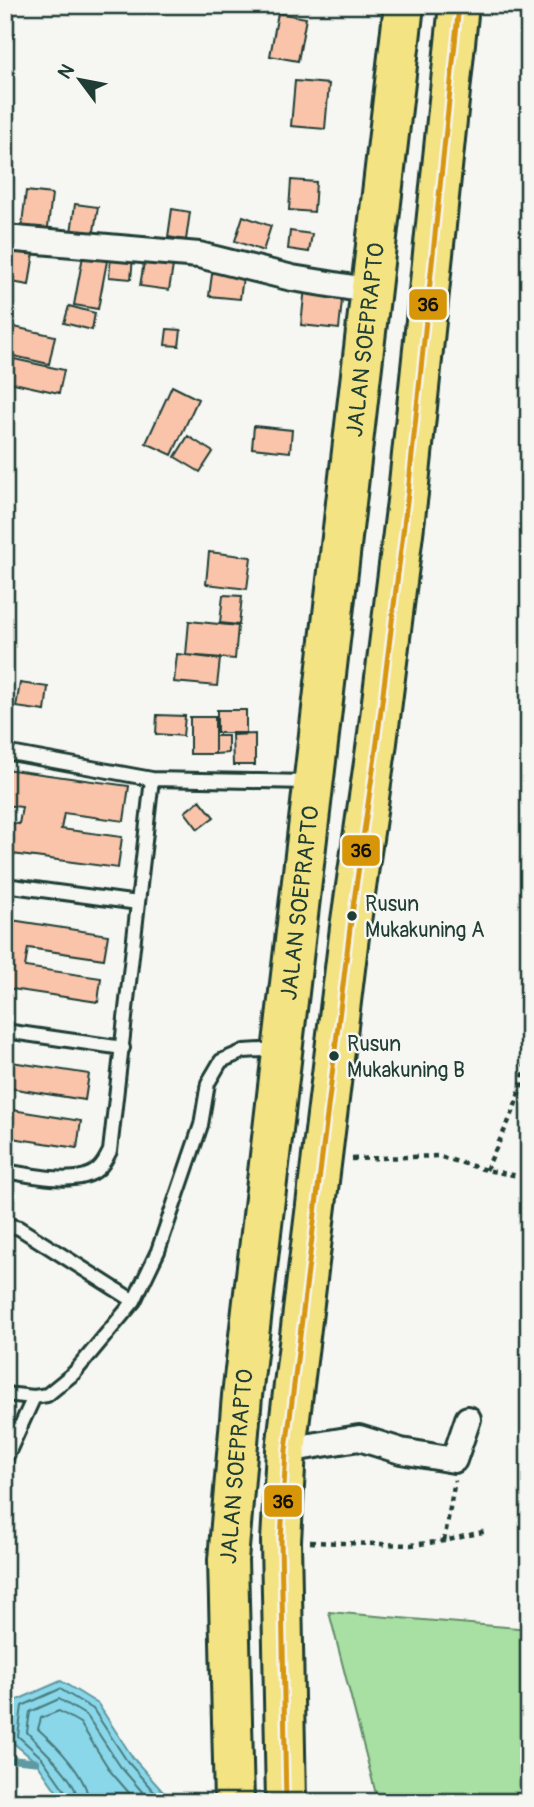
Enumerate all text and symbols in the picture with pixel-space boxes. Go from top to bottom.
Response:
north arrow [46,46,116,116]
text: N [53,60,80,83]
street label: JALAN SOEPRAPTO [339,241,391,439]
line badge: 36 [408,288,448,321]
text: 36 [417,293,439,317]
street label: JALAN SOEPRAPTO [274,804,325,1002]
line badge: 36 [341,834,381,867]
text: 36 [350,839,372,863]
place label: Rusun Mukakuning A [365,891,485,944]
marker: Rusun Mukakuning A [345,909,359,923]
place label: Rusun Mukakuning B [347,1031,465,1084]
marker: Rusun Mukakuning B [327,1049,341,1063]
street label: JALAN SOEPRAPTO [213,1367,260,1565]
line badge: 36 [263,1484,303,1518]
text: 36 [272,1490,294,1514]

